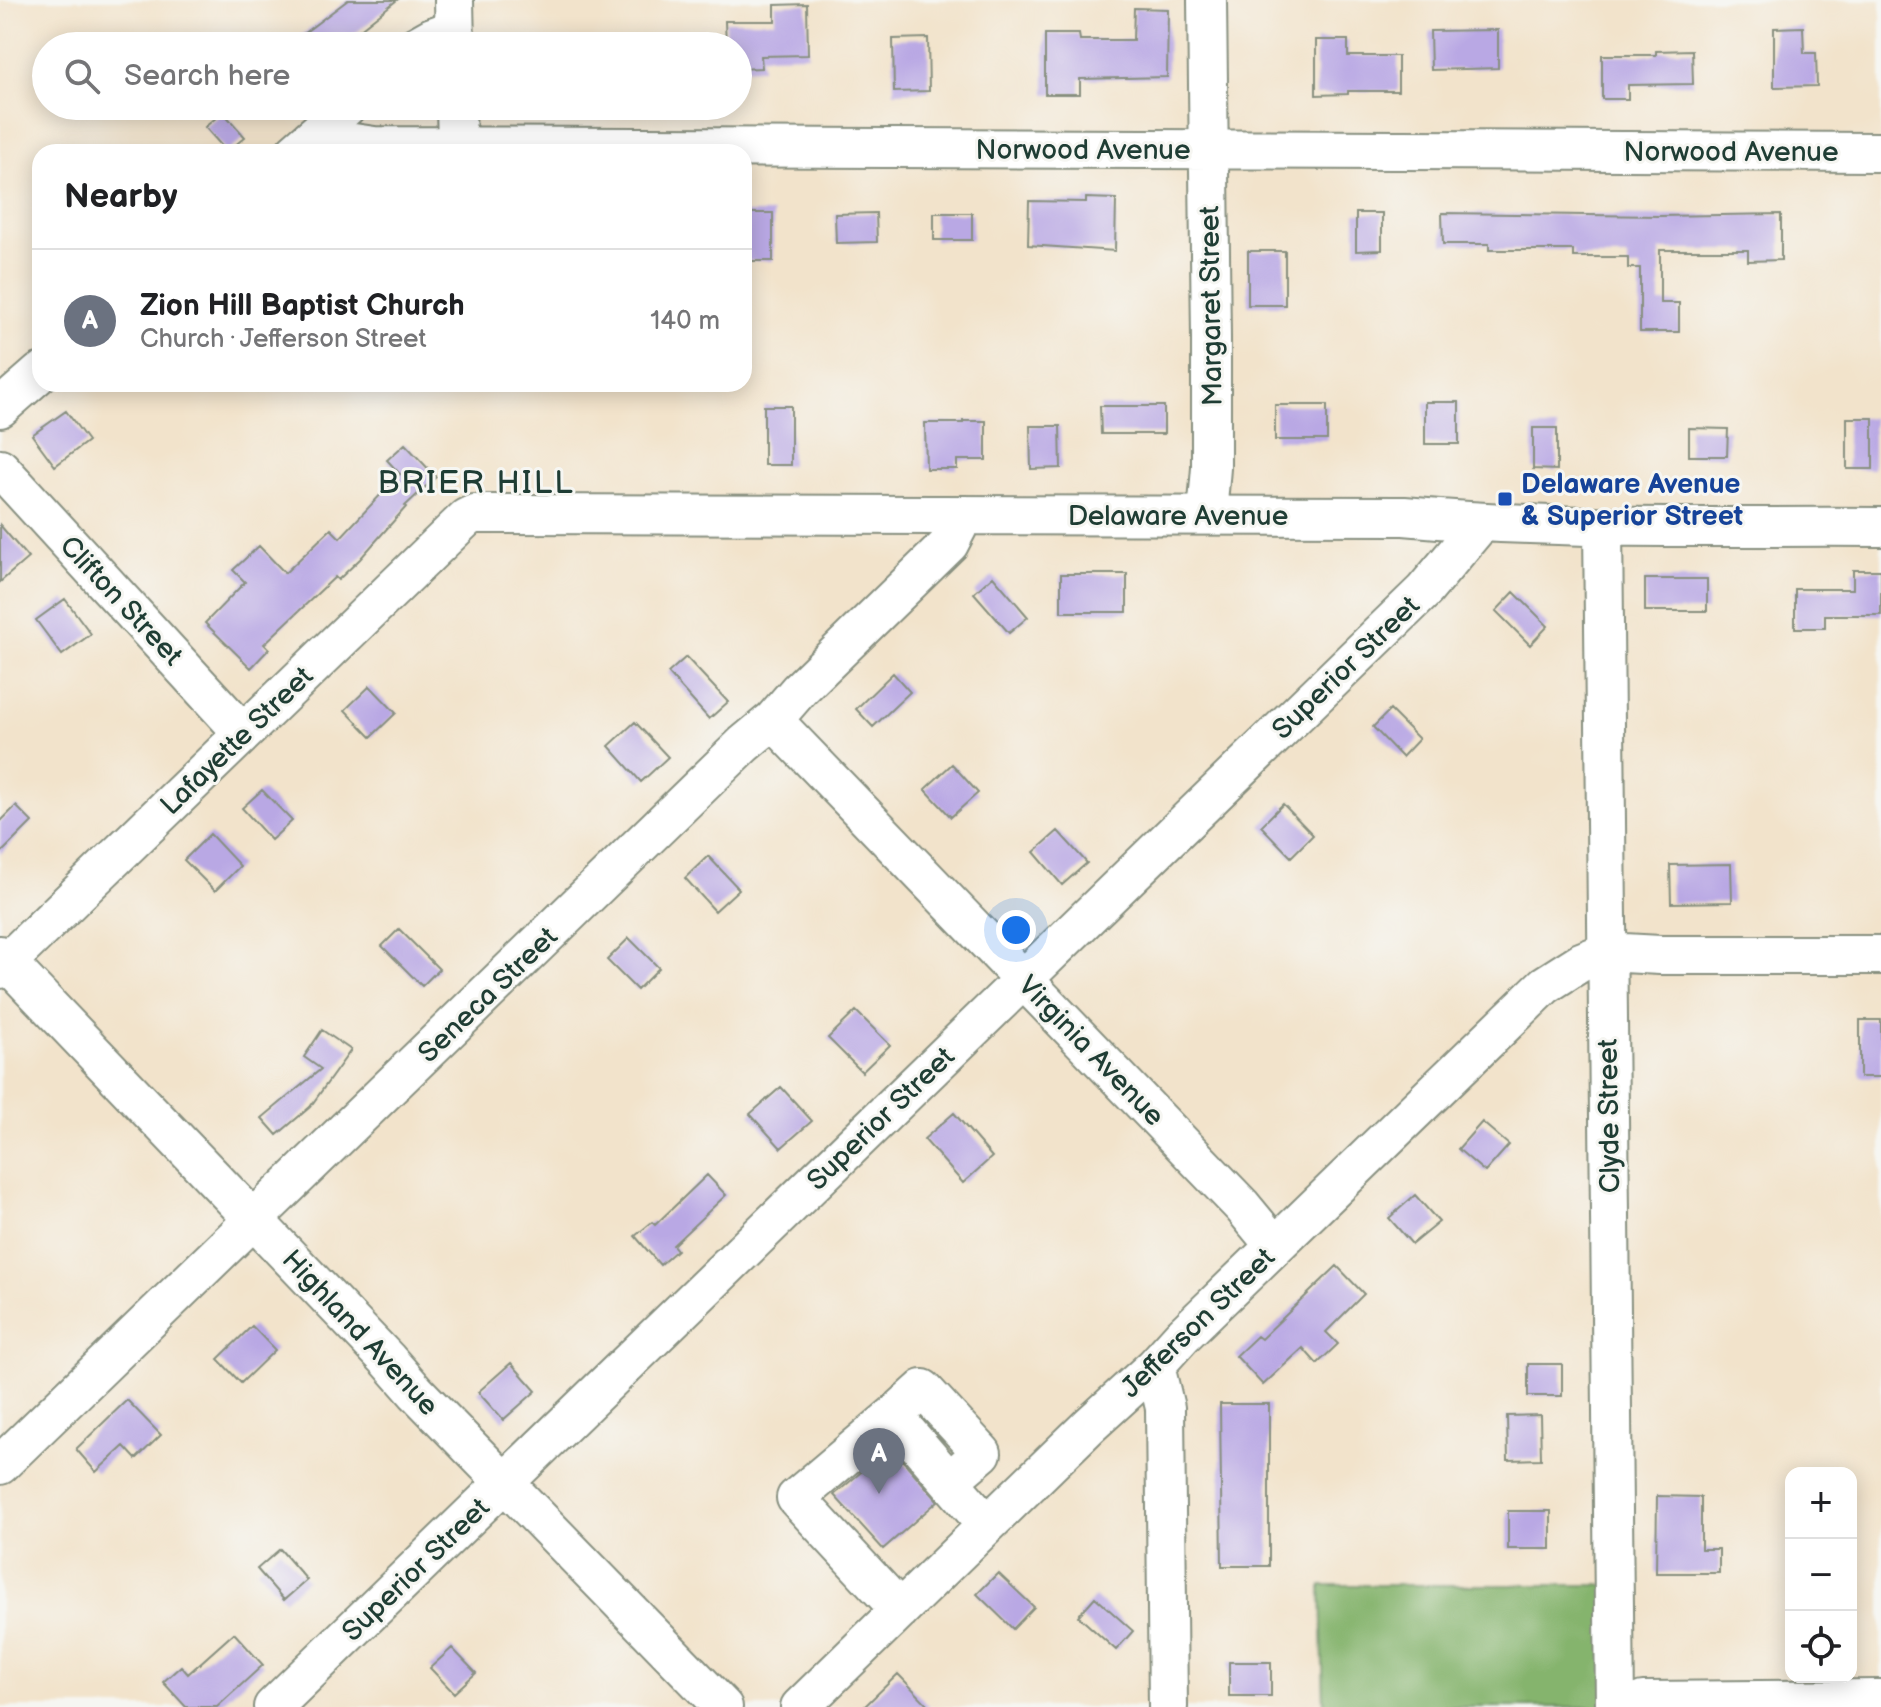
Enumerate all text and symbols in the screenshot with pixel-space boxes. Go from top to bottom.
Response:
search box [32,32,752,120]
icon: search [60,54,104,98]
text: Search here [124,58,290,94]
street label: Norwood Avenue [975,134,1191,167]
street label: Norwood Avenue [1623,136,1839,169]
text: Nearby [64,176,178,217]
street label: Margaret Street [1193,205,1230,406]
text: Zion Hill Baptist Church [140,288,465,324]
text: A [82,306,98,337]
text: 140 m [650,306,720,337]
text: Church · Jefferson Street [140,324,426,355]
district label: BRIER HILL [377,464,575,503]
place label: Delaware Avenue & Superior Street [1521,468,1743,533]
marker: Delaware Avenue & Superior Street [1496,490,1514,508]
street label: Delaware Avenue [1068,500,1288,533]
street label: Clifton Street [53,530,189,673]
street label: Superior Street [1266,589,1427,747]
street label: Lafayette Street [154,660,320,822]
your location [996,910,1036,950]
street label: Seneca Street [412,920,565,1070]
street label: Virginia Avenue [1011,969,1171,1133]
street label: Clyde Street [1592,1038,1627,1194]
street label: Superior Street [801,1040,962,1198]
street label: Jefferson Street [1114,1241,1282,1405]
street label: Highland Avenue [275,1244,445,1423]
pin: A [853,1428,905,1494]
map controls [1785,1467,1857,1683]
button: + [1785,1467,1857,1539]
street label: Superior Street [336,1491,497,1649]
button: − [1785,1539,1857,1611]
button: locate [1785,1611,1857,1683]

